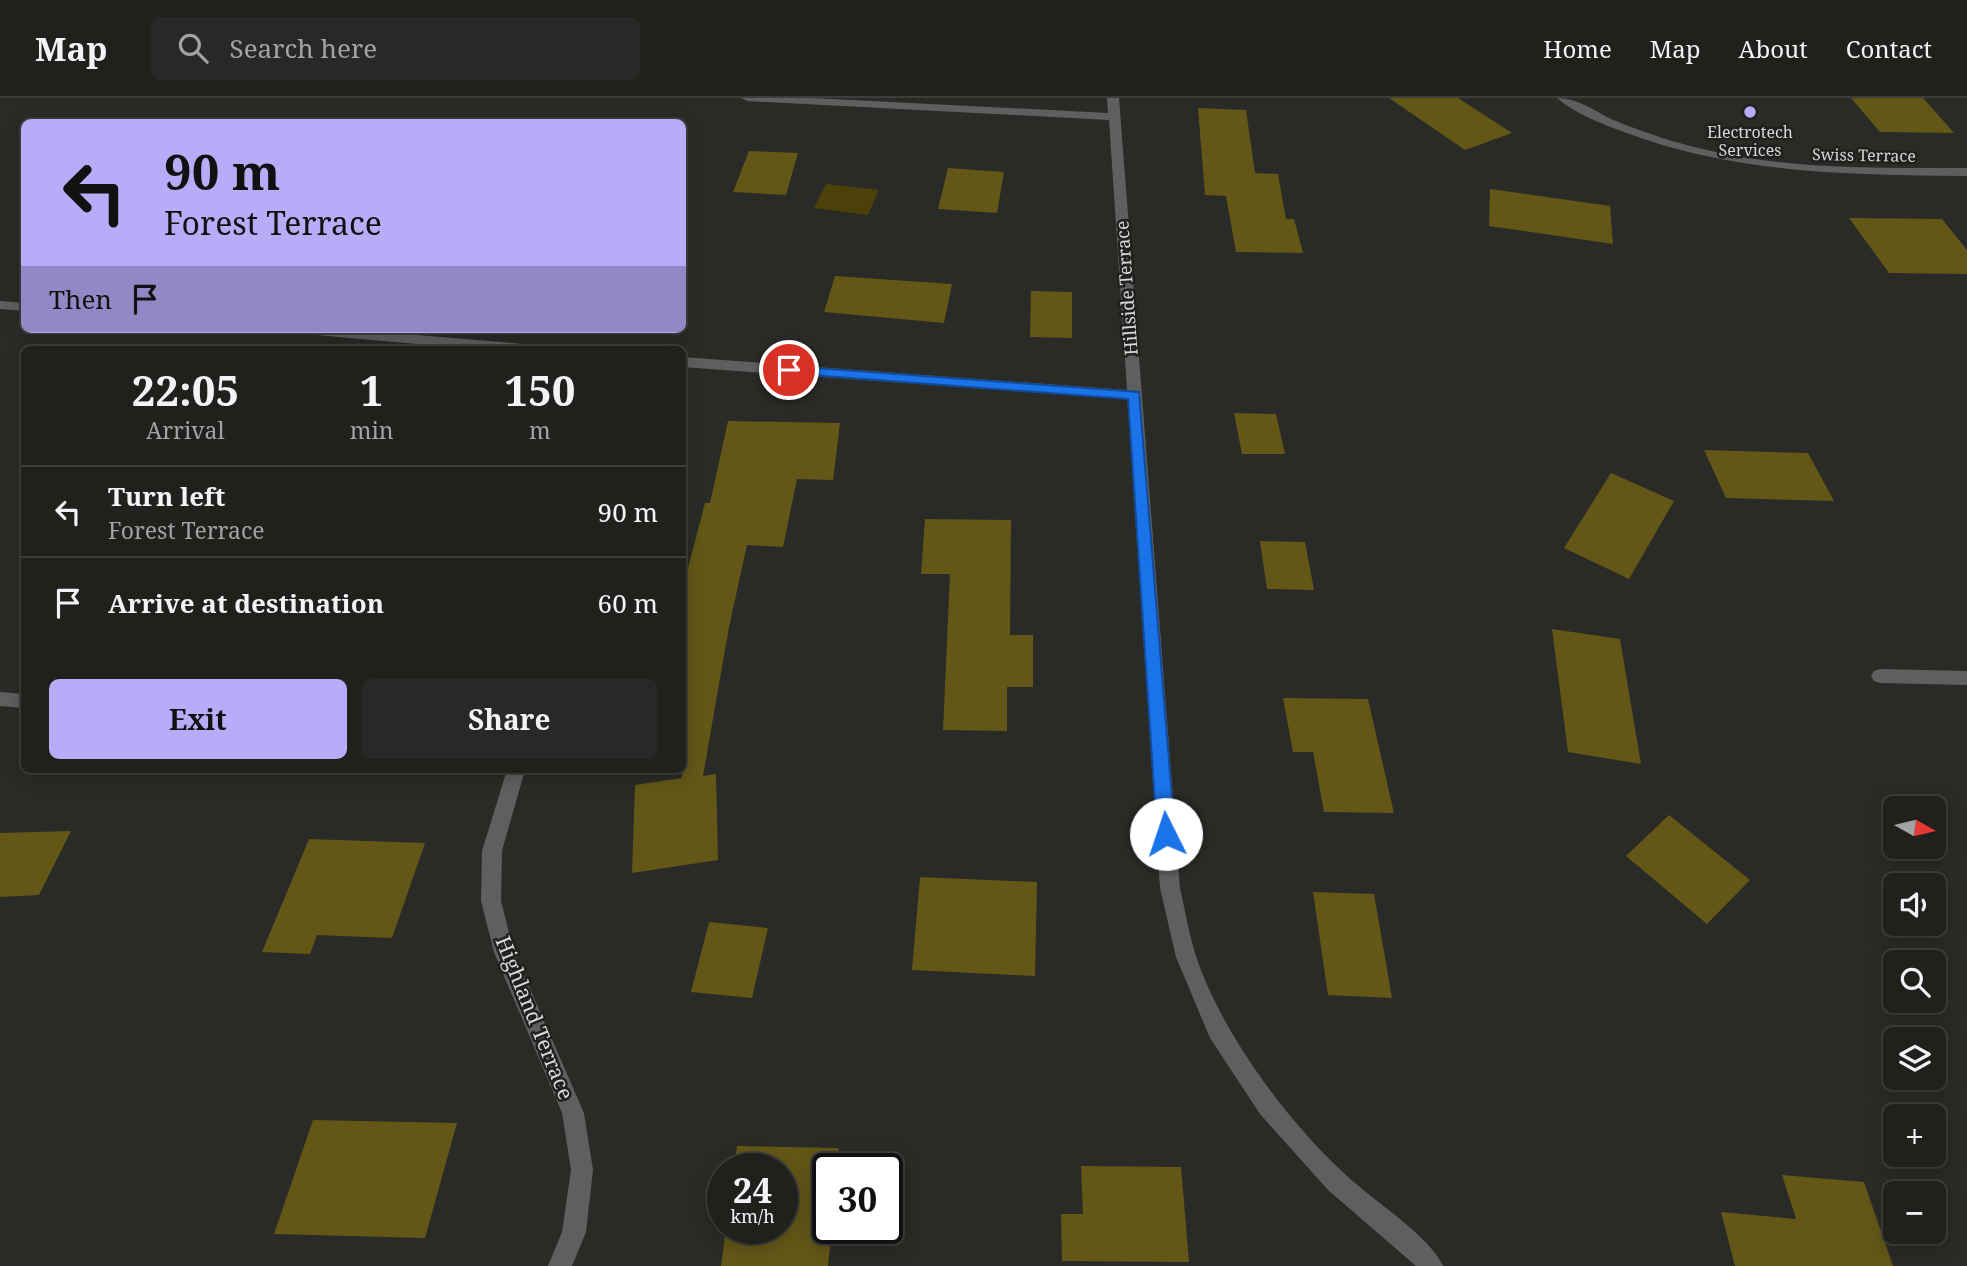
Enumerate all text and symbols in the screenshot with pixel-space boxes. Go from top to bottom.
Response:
search box [150,17,640,80]
text: Map [35,26,108,71]
icon: search [174,29,212,67]
text: Search here [230,30,377,66]
text: Home [1543,32,1612,65]
text: Map [1650,32,1701,65]
text: About [1739,32,1808,65]
text: Contact [1846,32,1932,65]
marker: Electrotech Services [1742,104,1758,120]
place label: Electrotech Services [1707,121,1793,161]
text: 90 m [164,138,280,204]
street label: Swiss Terrace [1812,143,1916,167]
icon: left [49,147,140,238]
text: Forest Terrace [164,201,382,244]
street label: Hillside Terrace [1109,220,1143,356]
icon: arrive [126,280,164,318]
text: Then [49,281,112,317]
pin [759,340,819,400]
icon: arrive [770,351,808,389]
text: 22:05 [132,361,239,418]
text: 1 [360,361,384,418]
text: 150 [504,361,575,418]
text: Arrival [146,414,225,446]
text: min [350,414,394,446]
text: m [529,414,551,446]
text: Turn left [108,478,225,514]
icon: left [49,493,87,531]
text: 90 m [598,494,658,530]
text: Forest Terrace [108,514,265,546]
icon: arrive [49,584,87,622]
text: Arrive at destination [108,585,384,621]
text: 60 m [598,585,658,621]
button: Exit [49,679,347,759]
button: Share [361,679,658,759]
north arrow [1883,796,1946,859]
map controls [1883,796,1946,1244]
position arrow [1129,797,1203,871]
button: sound [1883,873,1946,936]
street label: Highland Terrace [489,932,581,1104]
button: search [1883,950,1946,1013]
button: layers [1883,1027,1946,1090]
button: + [1883,1104,1946,1167]
speed limit sign: 30 [812,1153,903,1244]
text: 24 [733,1166,772,1213]
button: − [1883,1181,1946,1244]
text: km/h [730,1204,775,1228]

